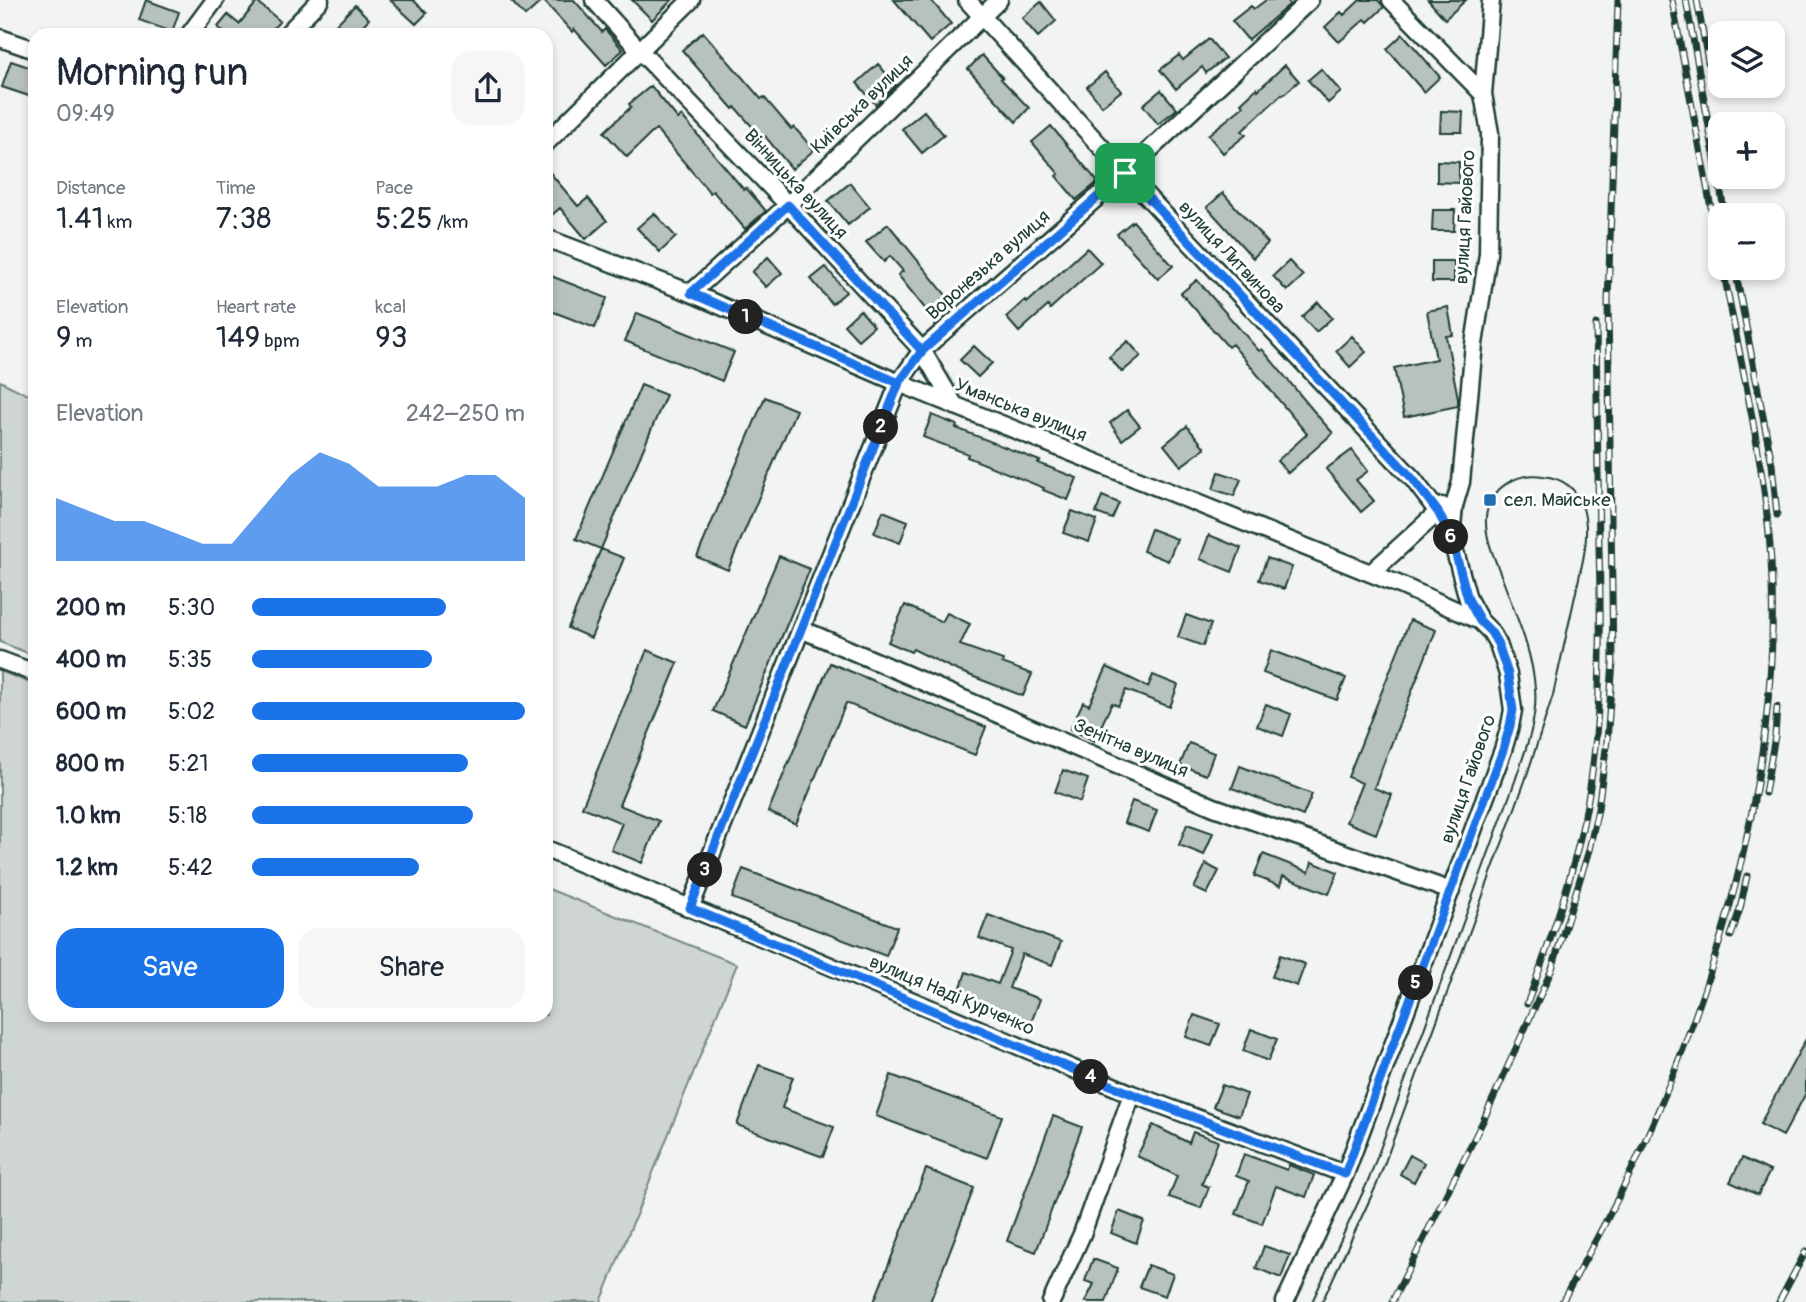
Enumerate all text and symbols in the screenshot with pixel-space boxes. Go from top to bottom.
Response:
map controls [1708,21,1785,280]
button: layers [1708,21,1785,98]
text: Morning run [56,49,248,97]
street label: Київська вулиця [806,49,918,159]
button: share [451,51,525,125]
text: 09:49 [56,99,115,128]
button: + [1708,112,1785,189]
street label: Вінницька вулиця [739,124,853,244]
pin [1095,143,1155,203]
street label: вулиця Гайового [1450,149,1480,285]
icon: arrive [1106,154,1144,192]
text: Distance [56,176,125,200]
text: Time [216,176,255,200]
text: Pace [375,176,413,200]
street label: вулиця Литвинова [1173,195,1291,319]
text: 1.41 [56,200,103,237]
text: 7:38 [216,200,271,237]
text: 5:25 [375,200,433,237]
button: − [1708,203,1785,280]
street label: Воронезька вулиця [921,205,1055,325]
text: km [103,210,132,234]
text: /km [433,210,468,234]
text: Elevation [56,295,128,319]
text: Heart rate [216,295,296,319]
text: kcal [375,295,406,319]
pin: 1 [728,300,764,334]
text: 1 [742,304,749,328]
text: 9 [56,319,71,356]
text: 149 [216,319,260,356]
text: 93 [375,319,408,356]
text: m [71,329,92,353]
text: bpm [260,329,300,353]
street label: Уманська вулиця [952,373,1091,447]
text: Elevation [56,399,144,428]
text: 242–250 m [406,399,525,428]
pin: 2 [864,410,898,444]
text: 2 [875,414,886,438]
place label: сел. Майське [1504,488,1611,512]
marker: сел. Майське [1482,492,1498,508]
pin: 6 [1434,520,1468,554]
text: 6 [1445,524,1456,548]
text: 200 m [56,593,126,622]
text: 5:30 [168,593,215,622]
text: 400 m [56,645,126,674]
text: 5:35 [168,645,212,674]
text: 600 m [56,697,126,726]
text: 5:02 [168,697,215,726]
street label: вулиця Гайового [1435,712,1501,846]
street label: Зенітна вулиця [1070,713,1192,783]
text: 800 m [56,749,124,778]
text: 5:21 [168,749,208,778]
text: 1.0 km [56,801,121,830]
text: 5:18 [168,801,207,830]
pin: 3 [688,852,722,888]
text: 1.2 km [56,853,118,882]
text: 5:42 [168,853,213,882]
text: 3 [699,857,710,881]
button: Save [56,928,284,1008]
button: Share [298,928,525,1008]
street label: вулиця Наді Курченко [866,949,1038,1041]
pin: 5 [1398,965,1434,1000]
text: 5 [1410,970,1421,994]
pin: 4 [1074,1060,1108,1094]
text: 4 [1085,1064,1096,1088]

